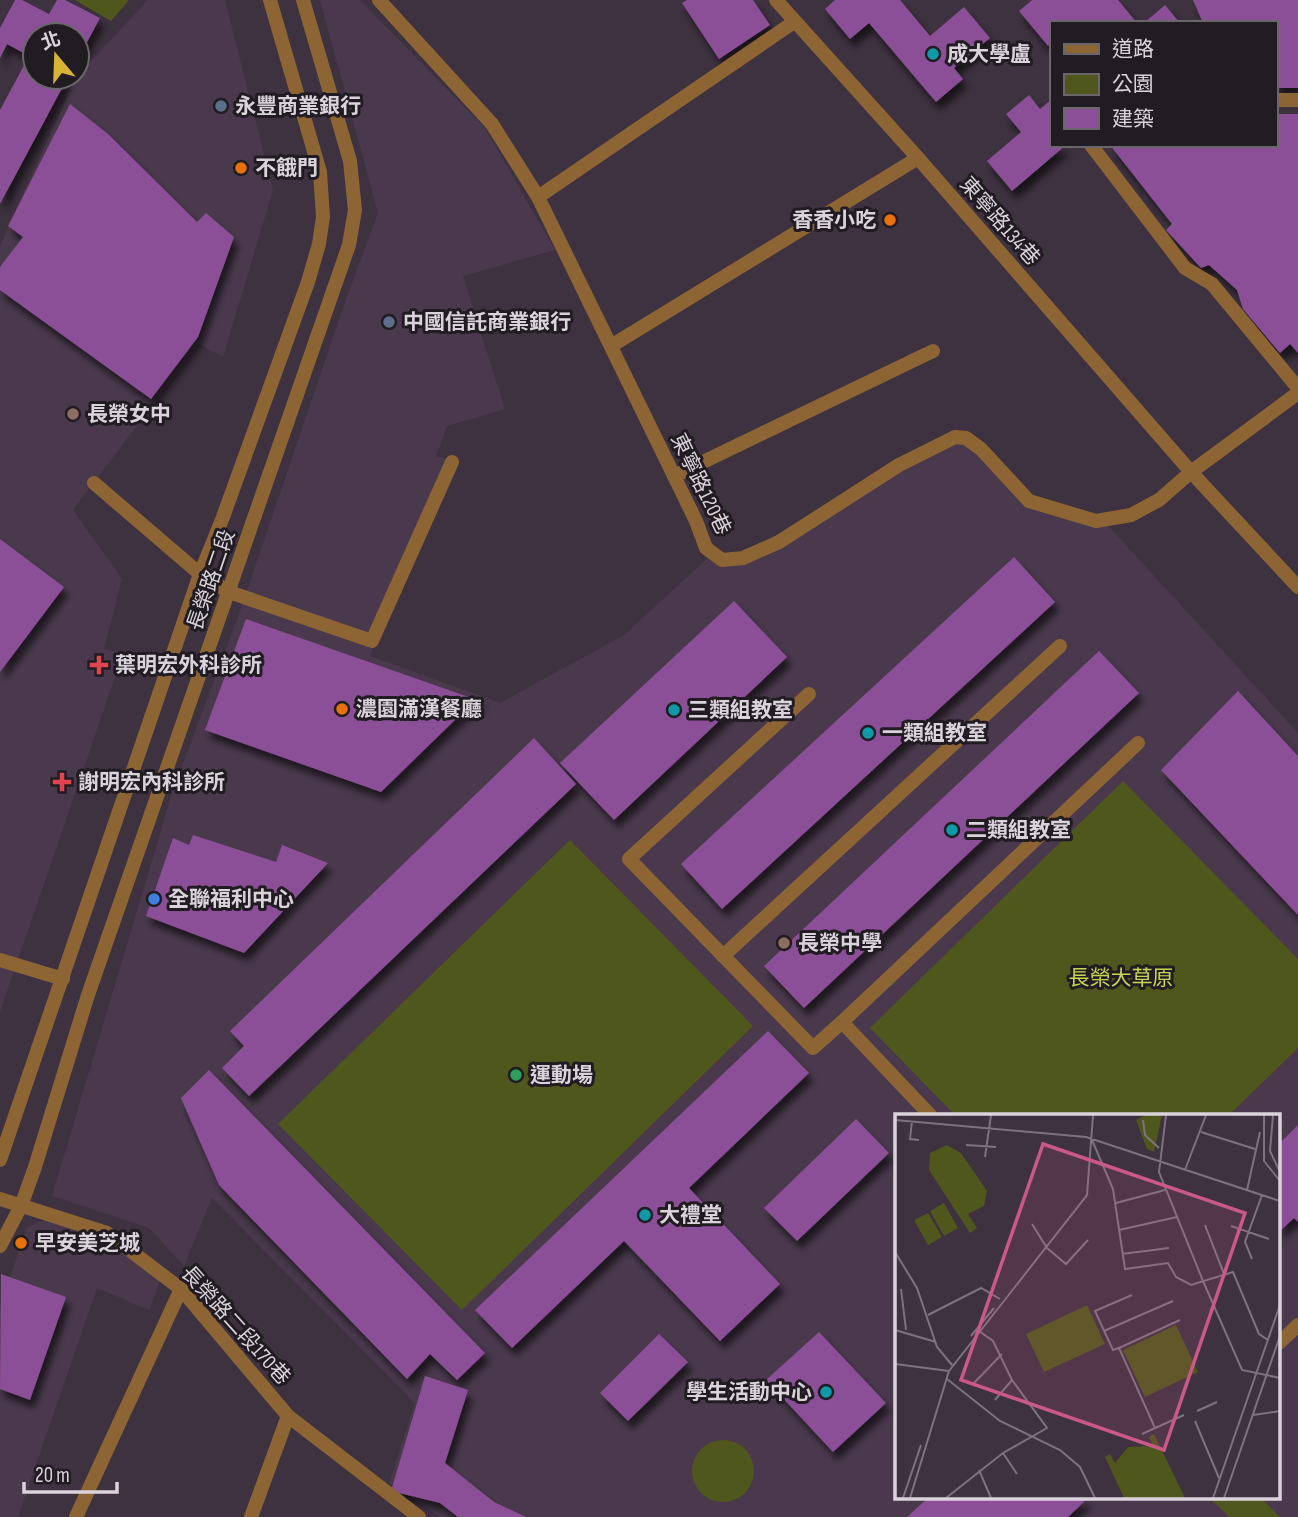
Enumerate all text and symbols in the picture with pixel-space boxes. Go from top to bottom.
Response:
north arrow [21,21,91,91]
legend [1050,21,1277,147]
text: 北 [38,27,64,55]
text: 道路 [1112,37,1154,62]
place label: 成大學盧 [947,42,1031,67]
marker: 成大學盧 [925,46,941,62]
text: 公園 [1112,72,1154,97]
place label: 永豐商業銀行 [235,94,361,119]
marker: 永豐商業銀行 [213,98,229,114]
text: 建築 [1112,107,1154,132]
place label: 不餓門 [255,156,318,181]
marker: 不餓門 [233,160,249,176]
street label: 東寧路134巷 [954,172,1045,271]
place label: 香香小吃 [792,208,876,233]
marker: 香香小吃 [882,212,898,228]
place label: 中國信託商業銀行 [403,310,571,335]
marker: 中國信託商業銀行 [381,314,397,330]
place label: 長榮女中 [87,402,171,427]
marker: 長榮女中 [65,406,81,422]
street label: 東寧路120巷 [665,429,736,539]
street label: 長榮路二段 [183,526,240,634]
place label: 葉明宏外科診所 [115,653,262,678]
marker: 葉明宏外科診所 [89,655,109,675]
place label: 濃園滿漢餐廳 [356,697,482,722]
place label: 三類組教室 [688,698,793,723]
marker: 濃園滿漢餐廳 [334,701,350,717]
marker: 三類組教室 [666,702,682,718]
place label: 一類組教室 [882,721,987,746]
marker: 一類組教室 [860,725,876,741]
place label: 謝明宏內科診所 [78,770,225,795]
marker: 謝明宏內科診所 [52,772,72,792]
place label: 二類組教室 [966,818,1071,843]
marker: 二類組教室 [944,822,960,838]
place label: 全聯福利中心 [168,887,294,912]
marker: 全聯福利中心 [146,891,162,907]
place label: 長榮中學 [798,931,882,956]
marker: 長榮中學 [776,935,792,951]
park label: 長榮大草原 [1069,966,1174,991]
place label: 運動場 [530,1063,593,1088]
marker: 運動場 [508,1067,524,1083]
inset map [895,1114,1280,1500]
place label: 大禮堂 [659,1203,722,1228]
marker: 大禮堂 [637,1207,653,1223]
place label: 早安美芝城 [35,1231,140,1256]
marker: 早安美芝城 [13,1235,29,1251]
street label: 長榮路二段170巷 [176,1261,295,1390]
place label: 學生活動中心 [686,1380,812,1405]
marker: 學生活動中心 [818,1384,834,1400]
scale bar [24,1450,117,1494]
text: 20 m [35,1463,70,1488]

